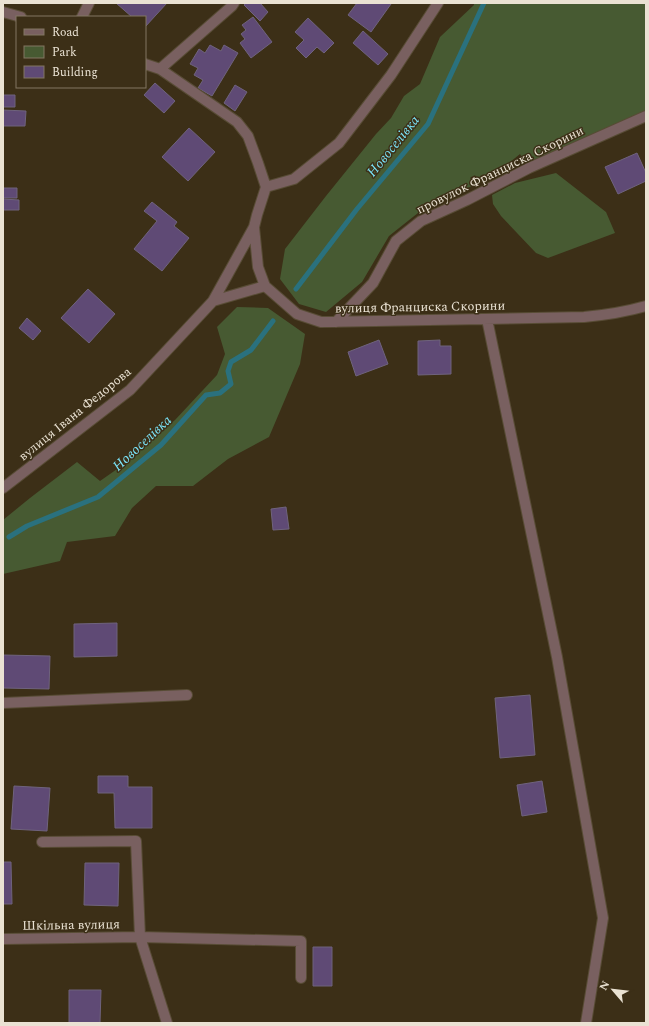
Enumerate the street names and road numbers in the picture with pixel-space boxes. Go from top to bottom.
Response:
street label: провулок Франциска Скорини [413,121,587,219]
street label: вулиця Франциска Скорини [335,296,506,318]
street label: вулиця Івана Федорова [14,362,136,466]
street label: Шкільна вулиця [22,914,120,936]

